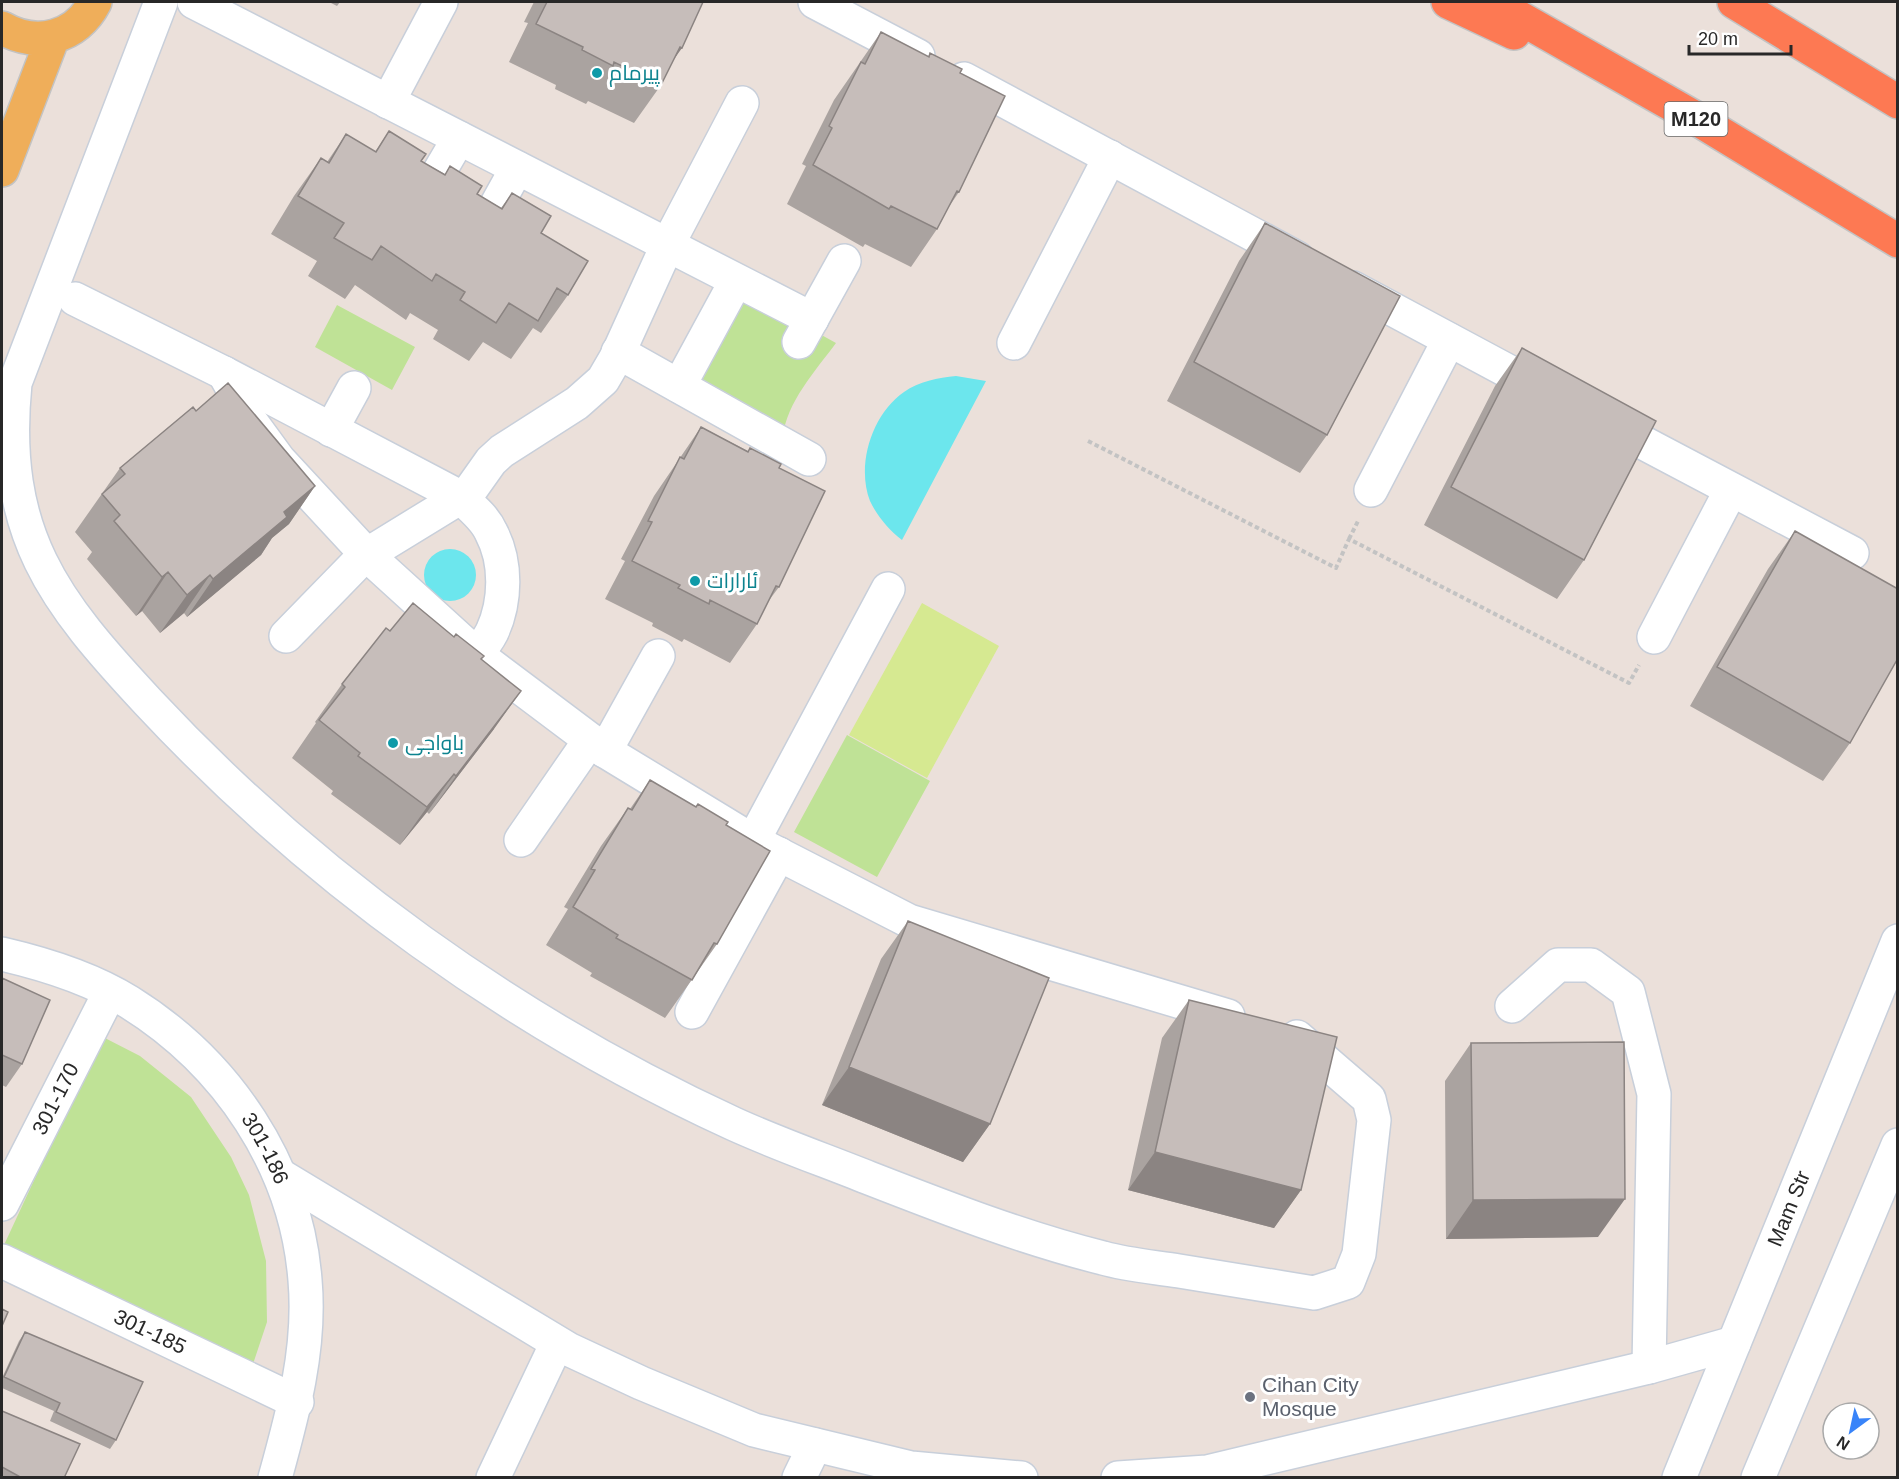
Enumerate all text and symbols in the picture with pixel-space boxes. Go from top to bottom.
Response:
scale bar [1689,18,1791,56]
text: 20 m [1698,29,1738,49]
place label: پیرمام [609,61,660,87]
marker: پیرمام [590,66,604,80]
road number: M120 [1664,102,1728,136]
place label: ئارارات [707,569,758,593]
marker: ئارارات [688,574,702,588]
place label: باواجی [405,731,464,756]
marker: باواجی [386,736,400,750]
street label: 301-170 [27,1059,83,1138]
street label: 301-186 [237,1108,294,1187]
street label: Mam Str [1763,1167,1814,1249]
street label: 301-185 [110,1304,190,1358]
place label: Cihan City Mosque [1262,1373,1359,1420]
marker: Cihan City Mosque [1243,1390,1257,1404]
north arrow [1821,1401,1881,1461]
text: N [1834,1433,1853,1453]

